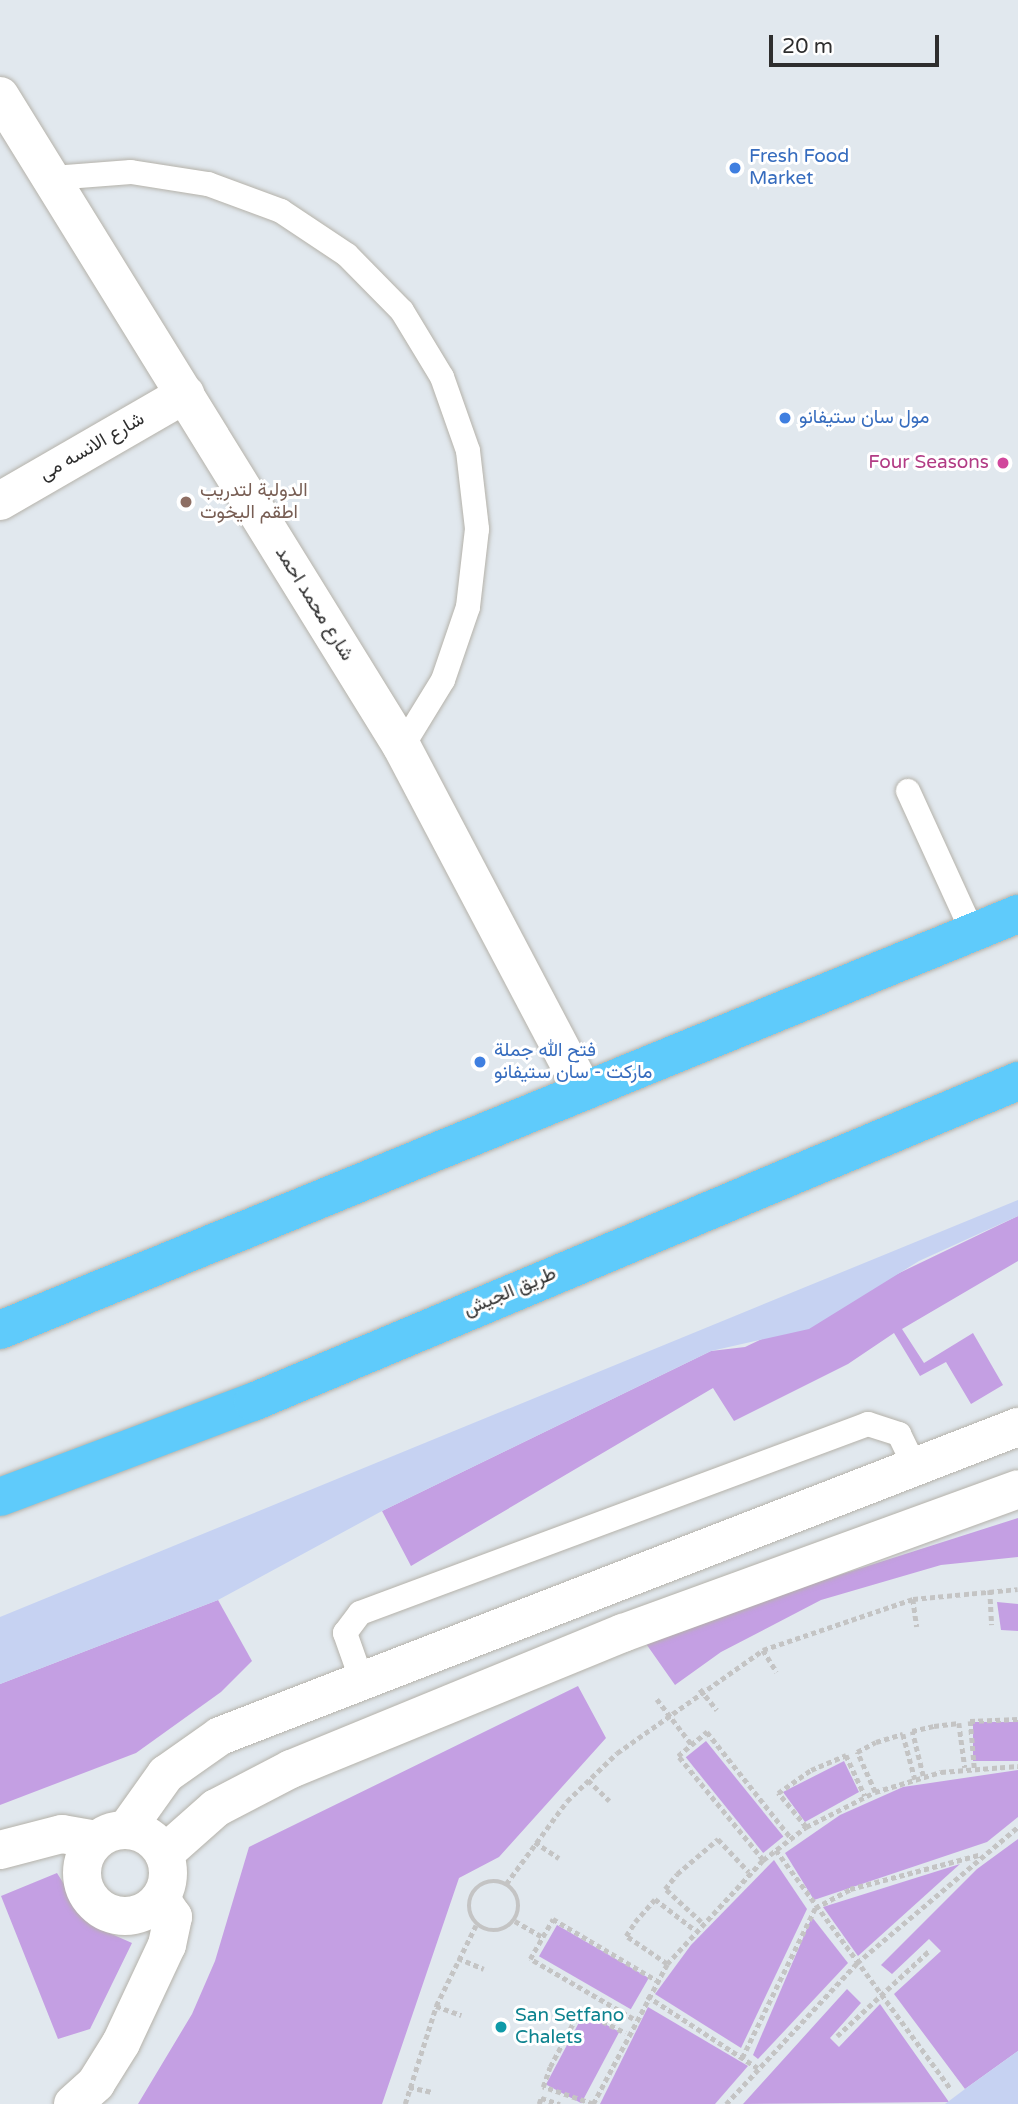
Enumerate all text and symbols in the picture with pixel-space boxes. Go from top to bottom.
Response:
scale bar [773,21,943,65]
text: 20 m [782,34,833,59]
place label: Fresh Food Market [749,146,849,190]
marker: Fresh Food Market [727,160,743,176]
place label: مول سان ستيفانو [799,407,929,429]
street label: شارع الانسه مى [35,408,149,486]
marker: مول سان ستيفانو [777,410,793,426]
place label: Four Seasons [868,452,989,474]
marker: Four Seasons [995,455,1011,471]
place label: الدولبة لتدريب اطقم اليخوت [200,480,308,524]
marker: الدولبة لتدريب اطقم اليخوت [178,494,194,510]
street label: شارع محمد احمد [270,543,358,665]
place label: فتح الله جملة ماركت - سان ستيفانو [494,1040,652,1084]
marker: فتح الله جملة ماركت - سان ستيفانو [472,1054,488,1070]
street label: طريق الجيش [460,1262,560,1322]
place label: San Setfano Chalets [515,2005,624,2049]
marker: San Setfano Chalets [493,2019,509,2035]

